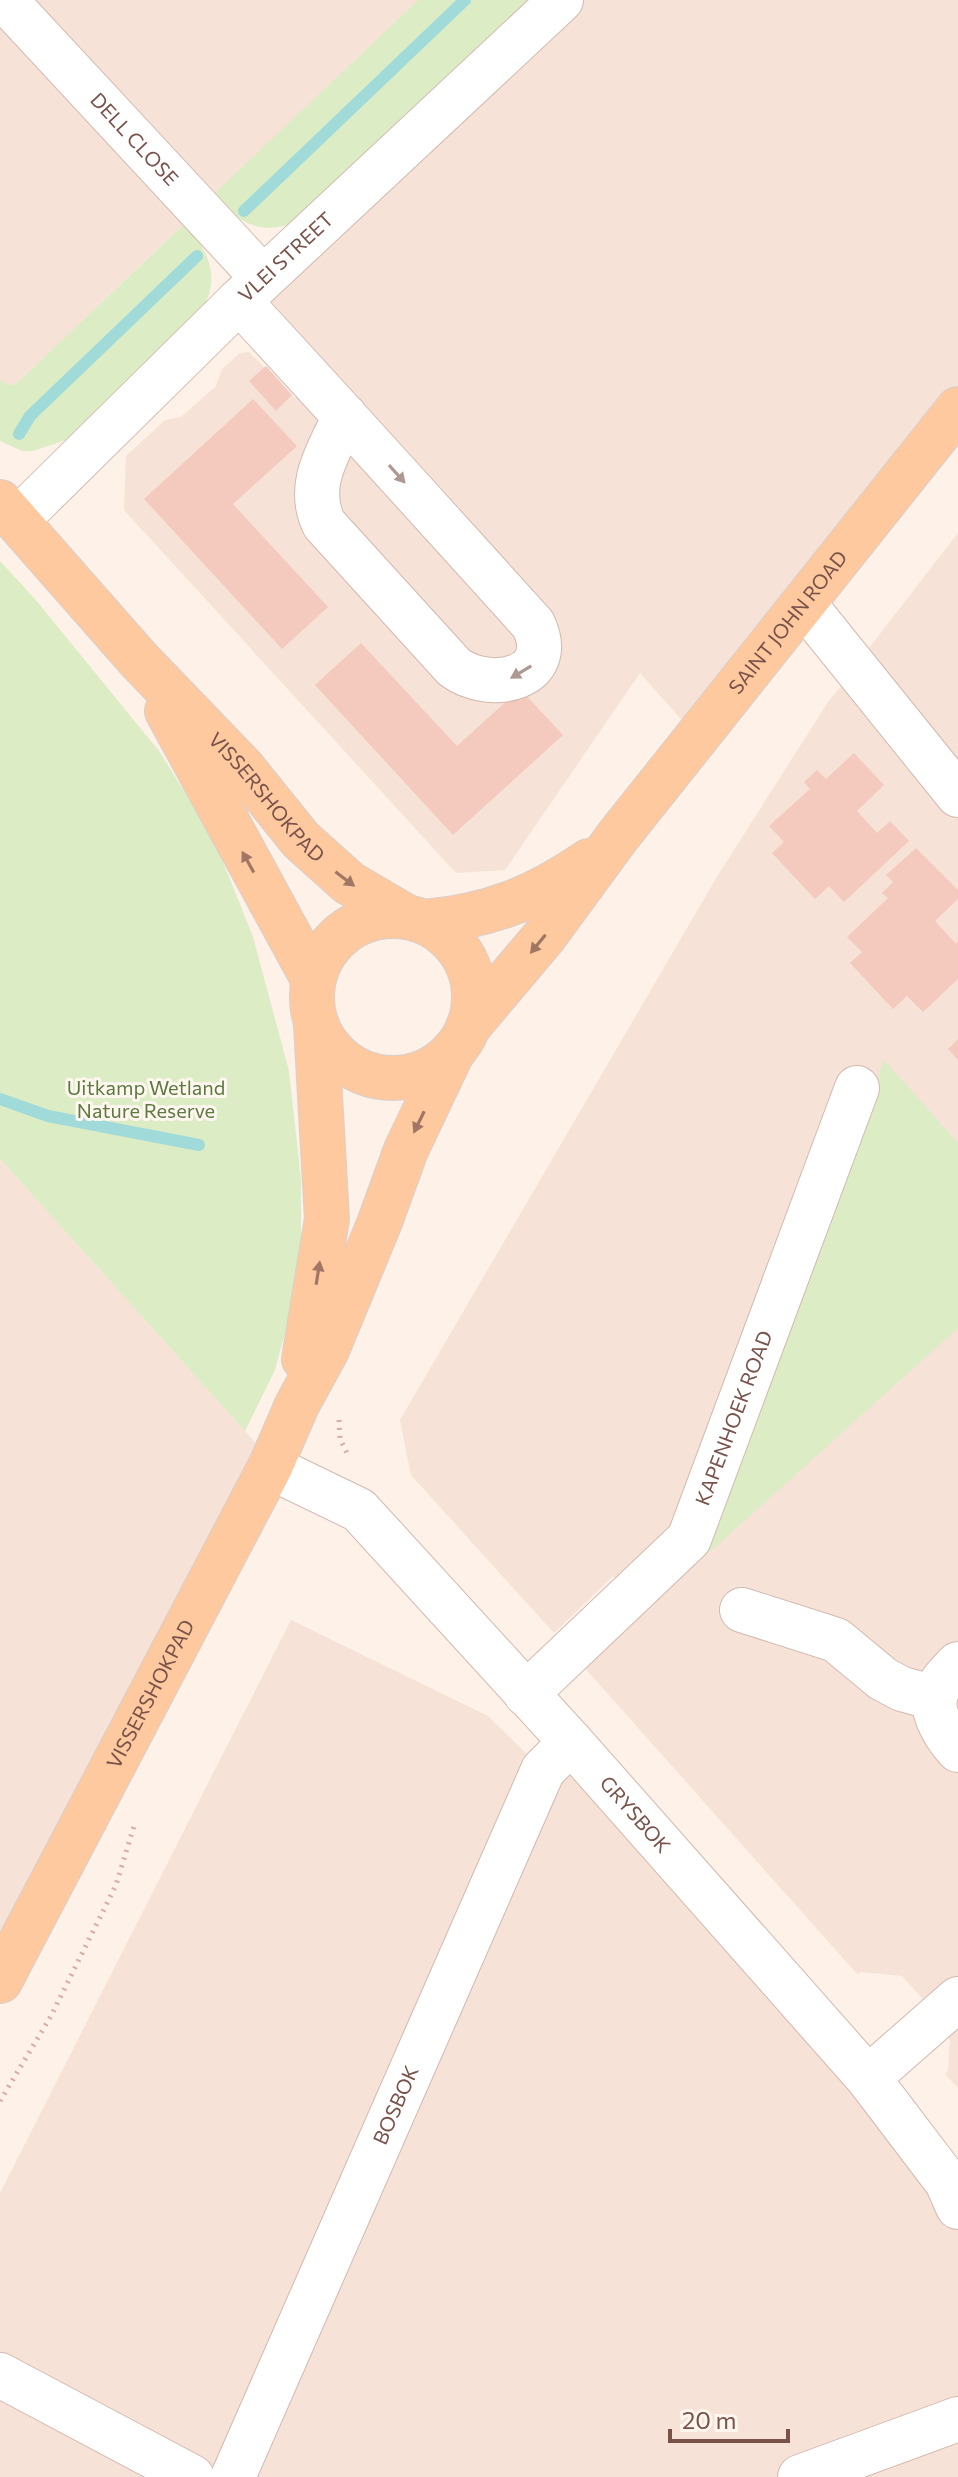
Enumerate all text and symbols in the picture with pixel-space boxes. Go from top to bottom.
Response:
street label: DELL CLOSE [86,87,184,190]
street label: VLEI STREET [233,206,338,306]
one-way arrow [387,464,405,483]
street label: SAINT JOHN ROAD [723,545,852,698]
one-way arrow [510,664,532,678]
street label: VISSERSHOKPAD [204,727,330,867]
one-way arrow [241,851,255,873]
one-way arrow [335,871,356,887]
one-way arrow [530,934,547,954]
park label: Uitkamp Wetland Nature Reserve [67,1075,225,1122]
one-way arrow [413,1110,426,1133]
one-way arrow [313,1260,325,1285]
street label: KAPENHOEK ROAD [690,1327,777,1508]
street label: VISSERSHOKPAD [101,1615,199,1772]
street label: GRYSBOK [596,1771,676,1857]
street label: BOSBOK [367,2062,423,2148]
scale bar [670,2393,788,2443]
text: 20 m [682,2405,736,2434]

